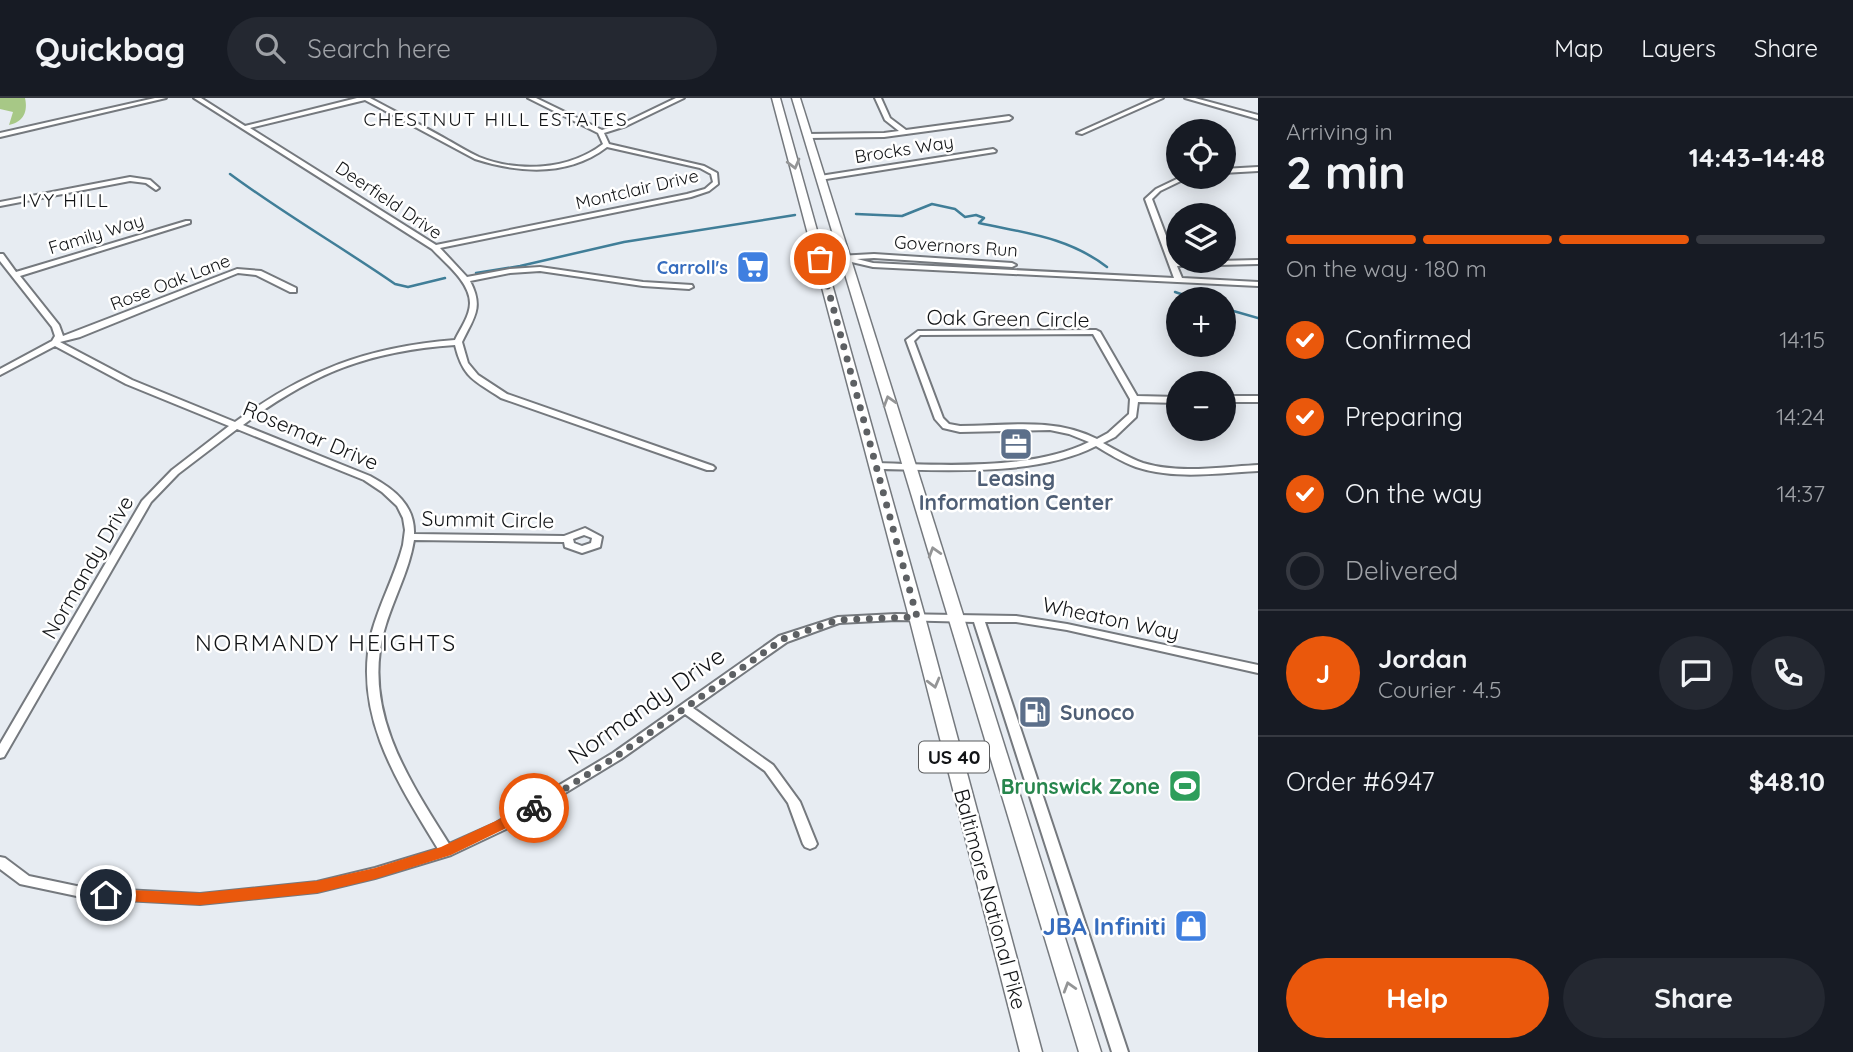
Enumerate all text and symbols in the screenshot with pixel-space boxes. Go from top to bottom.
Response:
search box [227,17,717,80]
text: Quickbag [35,28,185,69]
icon: search [251,29,289,67]
text: Search here [307,32,451,65]
text: Map [1554,33,1603,63]
text: Layers [1641,33,1716,63]
text: Share [1754,33,1818,63]
district label: CHESTNUT HILL ESTATES [363,107,629,131]
text: Arriving in [1286,117,1393,146]
map controls [1166,119,1236,441]
button: locate [1166,119,1236,189]
street label: Brocks Way [853,130,955,168]
text: 14:43–14:48 [1689,141,1825,174]
text: 2 min [1286,143,1406,201]
street label: Deerfield Drive [331,156,447,244]
one-way arrow [786,158,800,170]
street label: Montclair Drive [573,164,701,214]
district label: IVY HILL [22,188,110,212]
button: layers [1166,203,1236,273]
street label: Family Way [46,209,146,259]
pin [790,229,850,289]
street label: Governors Run [893,230,1019,262]
icon: bag [801,240,839,278]
supermarket icon: Carroll's [734,248,772,286]
street label: Rose Oak Lane [107,249,233,315]
text: On the way · 180 m [1286,254,1487,283]
place label: Carroll's [657,256,728,279]
button: + [1166,287,1236,357]
street label: Oak Green Circle [926,304,1090,332]
icon: check [1286,321,1324,359]
text: Confirmed [1345,323,1472,356]
text: 14:15 [1779,325,1825,354]
button: − [1166,371,1236,441]
street label: Rosemar Drive [239,395,383,475]
one-way arrow [882,395,897,407]
icon: check [1286,398,1324,436]
text: Preparing [1345,400,1463,433]
text: 14:24 [1776,402,1825,431]
office icon: Leasing Information Center [997,425,1035,463]
place label: Leasing Information Center [919,465,1113,515]
icon: check [1286,475,1324,513]
text: On the way [1345,477,1483,510]
text: 14:37 [1777,479,1825,508]
street label: Normandy Drive [35,491,139,643]
street label: Summit Circle [421,505,555,533]
one-way arrow [928,547,943,559]
text: Delivered [1345,554,1458,587]
street label: Wheaton Way [1040,591,1182,645]
district label: NORMANDY HEIGHTS [195,628,457,657]
button: chat [1659,636,1733,710]
button: phone [1751,636,1825,710]
street label: Normandy Drive [562,640,730,770]
text: Jordan [1378,642,1467,675]
text: J [1316,657,1330,690]
text: Courier · 4.5 [1378,675,1502,704]
one-way arrow [926,677,940,689]
fuel station icon: Sunoco [1016,693,1054,731]
place label: Sunoco [1060,699,1135,725]
road number: US 40 [919,742,989,772]
text: Order #6947 [1286,765,1435,798]
text: $48.10 [1749,765,1825,798]
sports icon: Brunswick Zone [1166,767,1204,805]
courier [499,773,569,843]
place label: Brunswick Zone [1001,773,1160,799]
street label: Baltimore National Pike [949,786,1033,1012]
icon: bike [515,789,553,827]
pin [76,865,136,925]
icon: home [87,876,125,914]
shop icon: JBA Infiniti [1172,907,1210,945]
place label: JBA Infiniti [1042,911,1166,941]
button: Help [1286,958,1549,1038]
button: Share [1563,958,1825,1038]
one-way arrow [1063,981,1078,993]

